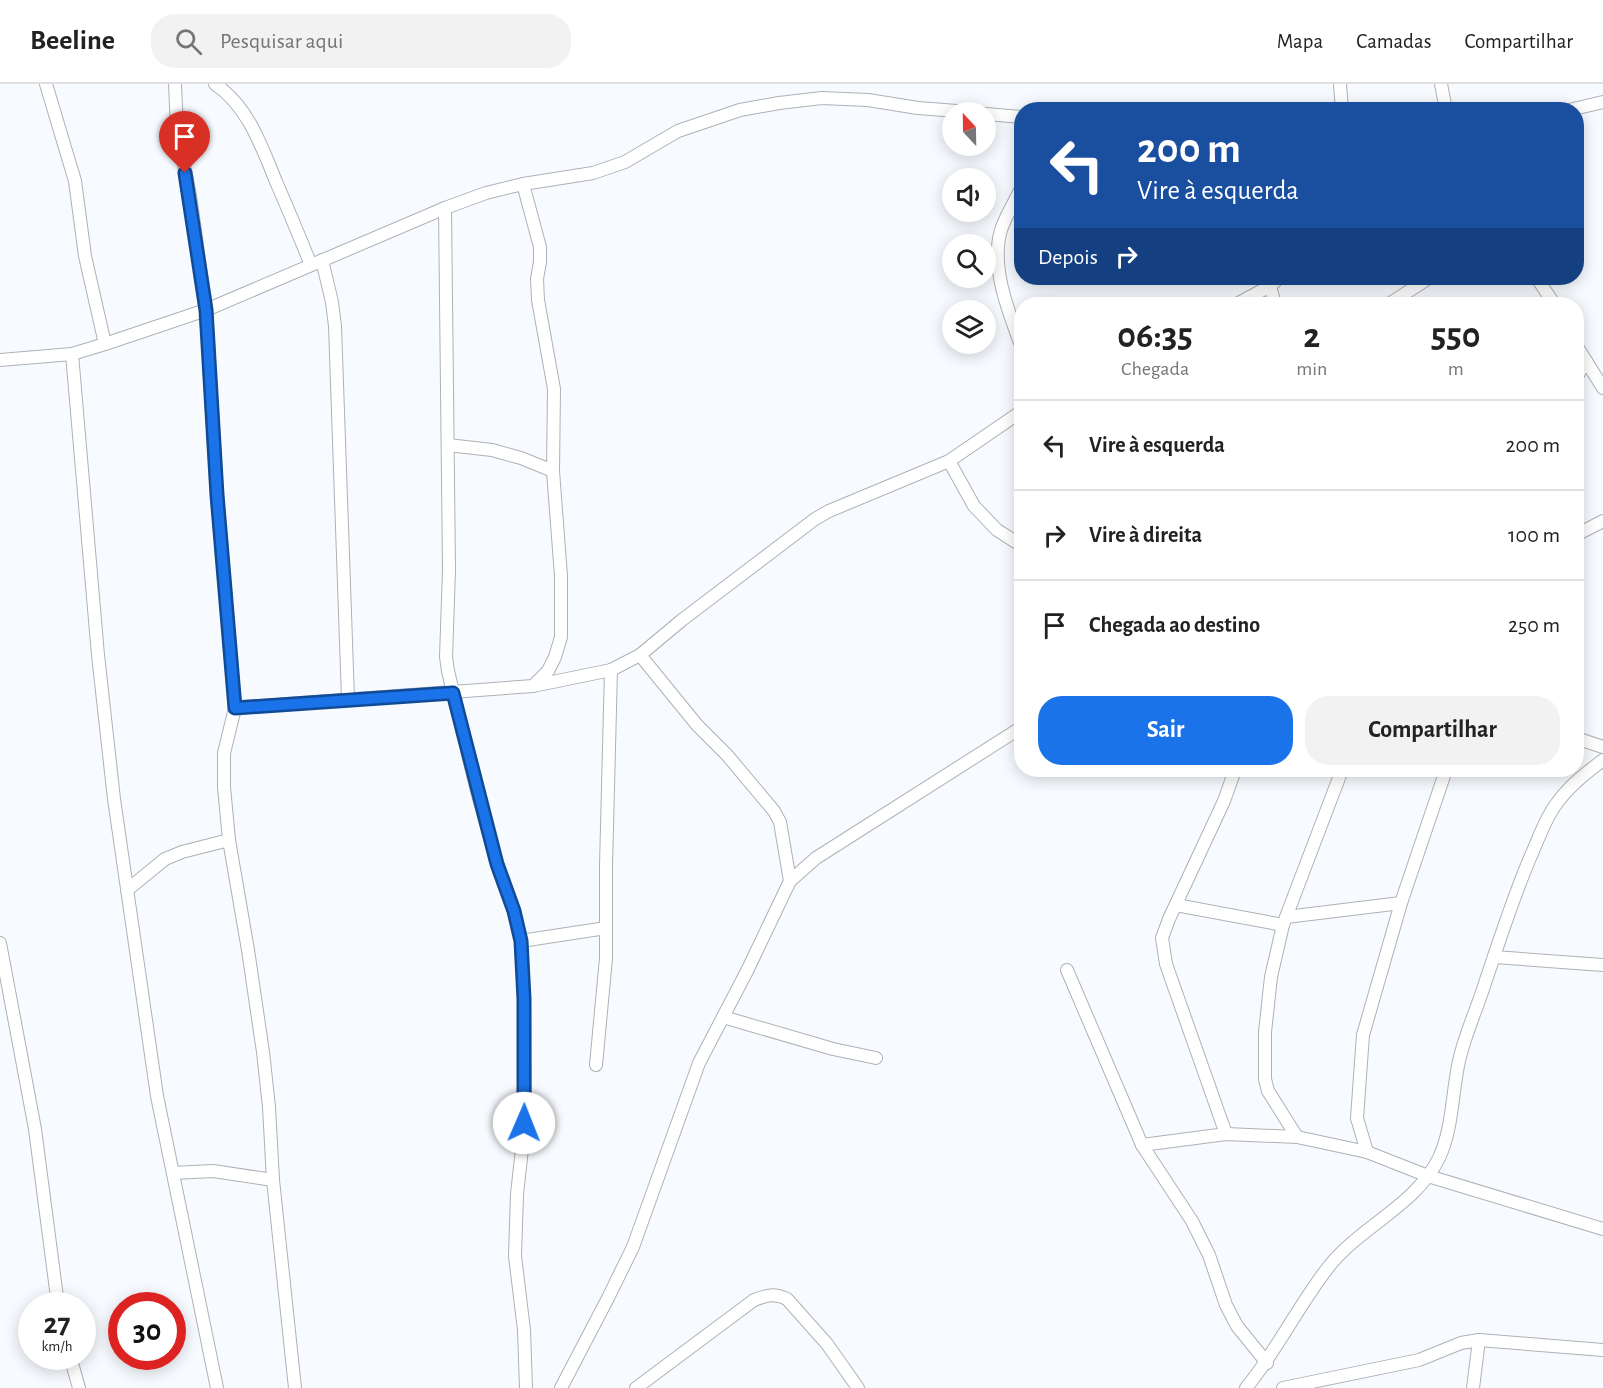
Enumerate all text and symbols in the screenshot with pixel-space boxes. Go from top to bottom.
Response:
search box [151,14,571,68]
icon: search [172,25,205,58]
text: Beeline [30,27,115,55]
text: Pesquisar aqui [220,30,343,52]
text: Mapa [1277,31,1323,52]
text: Camadas [1356,31,1431,52]
text: Compartilhar [1464,31,1573,52]
north arrow [942,102,996,156]
map controls [942,102,996,354]
pin [159,111,210,173]
icon: arrive [168,120,201,153]
icon: left [1038,126,1116,204]
text: 200 m [1137,128,1241,170]
button: sound [942,168,996,222]
text: Vire à esquerda [1137,177,1299,204]
button: search [942,234,996,288]
icon: right [1110,240,1143,273]
text: Depois [1038,246,1098,268]
button: layers [942,300,996,354]
text: 06:35 [1117,318,1193,354]
text: 2 [1303,318,1320,354]
text: 550 [1431,318,1481,354]
text: Chegada [1121,359,1189,379]
text: min [1296,359,1327,379]
text: m [1448,359,1464,379]
icon: left [1038,429,1071,462]
text: Vire à esquerda [1089,434,1225,456]
text: 200 m [1506,434,1560,456]
icon: right [1038,519,1071,552]
text: Vire à direita [1089,524,1202,546]
text: 100 m [1508,524,1560,546]
icon: arrive [1038,609,1071,642]
text: Chegada ao destino [1089,614,1260,636]
text: 250 m [1508,614,1560,636]
button: Sair [1038,696,1293,765]
button: Compartilhar [1305,696,1560,765]
position arrow [492,1091,556,1155]
speed limit sign: 30 [108,1292,186,1370]
text: 27 [43,1309,71,1339]
text: km/h [42,1339,72,1354]

